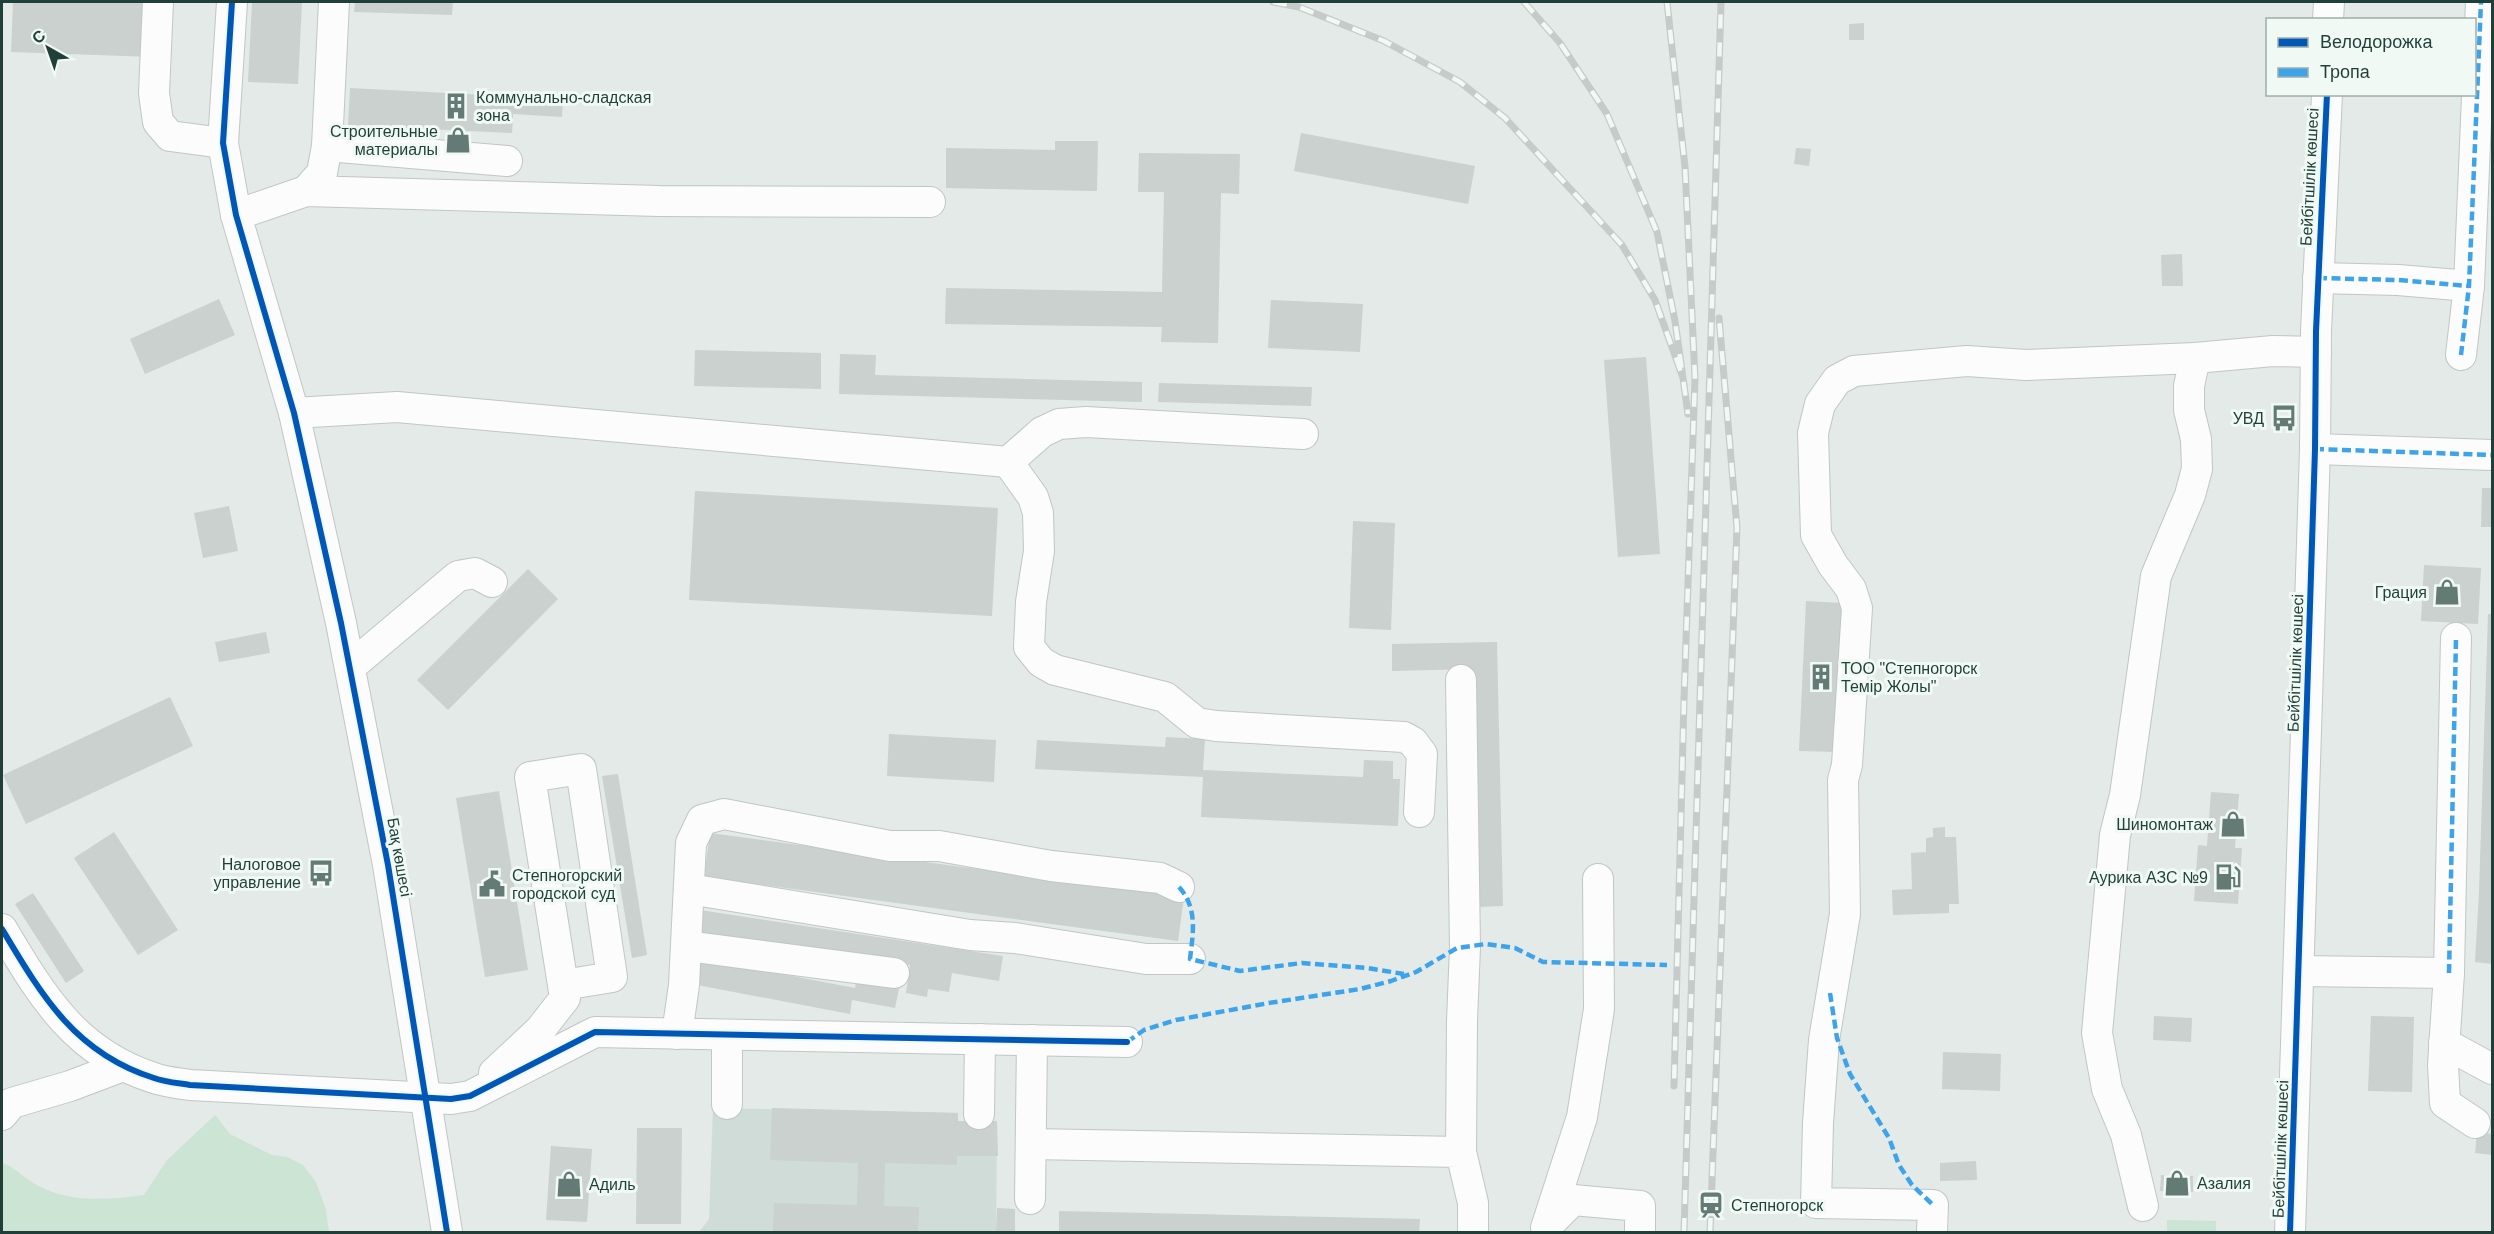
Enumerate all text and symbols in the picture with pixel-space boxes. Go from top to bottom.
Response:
north arrow [18,18,78,78]
legend [2266,18,2476,96]
text: С [29,26,49,47]
text: Велодорожка [2320,32,2433,52]
text: Тропа [2320,62,2371,82]
place label: Коммунально-сладская зона [476,89,651,124]
building icon: Коммунально-сладская зона [441,91,471,121]
street label: Бейбітшілік көшесі [2297,108,2322,247]
place label: Строительные материалы [330,123,438,158]
shop icon: Строительные материалы [443,125,473,155]
bus stop icon: УВД [2269,403,2299,433]
place label: УВД [2233,410,2264,427]
shop icon: Грация [2432,577,2462,607]
place label: Грация [2375,584,2427,601]
street label: Бейбітшілік көшесі [2285,594,2306,732]
place label: ТОО "Степногорск Темiр Жолы" [1841,660,1978,695]
building icon: ТОО "Степногорск Темiр Жолы" [1806,662,1836,692]
shop icon: Шиномонтаж [2218,809,2248,839]
street label: Бақ көшесі [384,816,415,898]
place label: Шиномонтаж [2116,816,2213,833]
place label: Налоговое управление [214,856,301,891]
bus stop icon: Налоговое управление [306,858,336,888]
fuel station icon: Аурика АЗС №9 [2213,862,2243,892]
place label: Степногорский городской суд [512,867,622,902]
public building icon: Степногорский городской суд [477,869,507,899]
place label: Аурика АЗС №9 [2089,869,2208,886]
street label: Бейбітшілік көшесі [2270,1080,2291,1218]
shop icon: Азалия [2162,1168,2192,1198]
shop icon: Адиль [554,1169,584,1199]
place label: Азалия [2197,1175,2251,1192]
place label: Адиль [589,1176,636,1193]
station icon: Степногорск [1696,1190,1726,1220]
place label: Степногорск [1731,1197,1824,1214]

